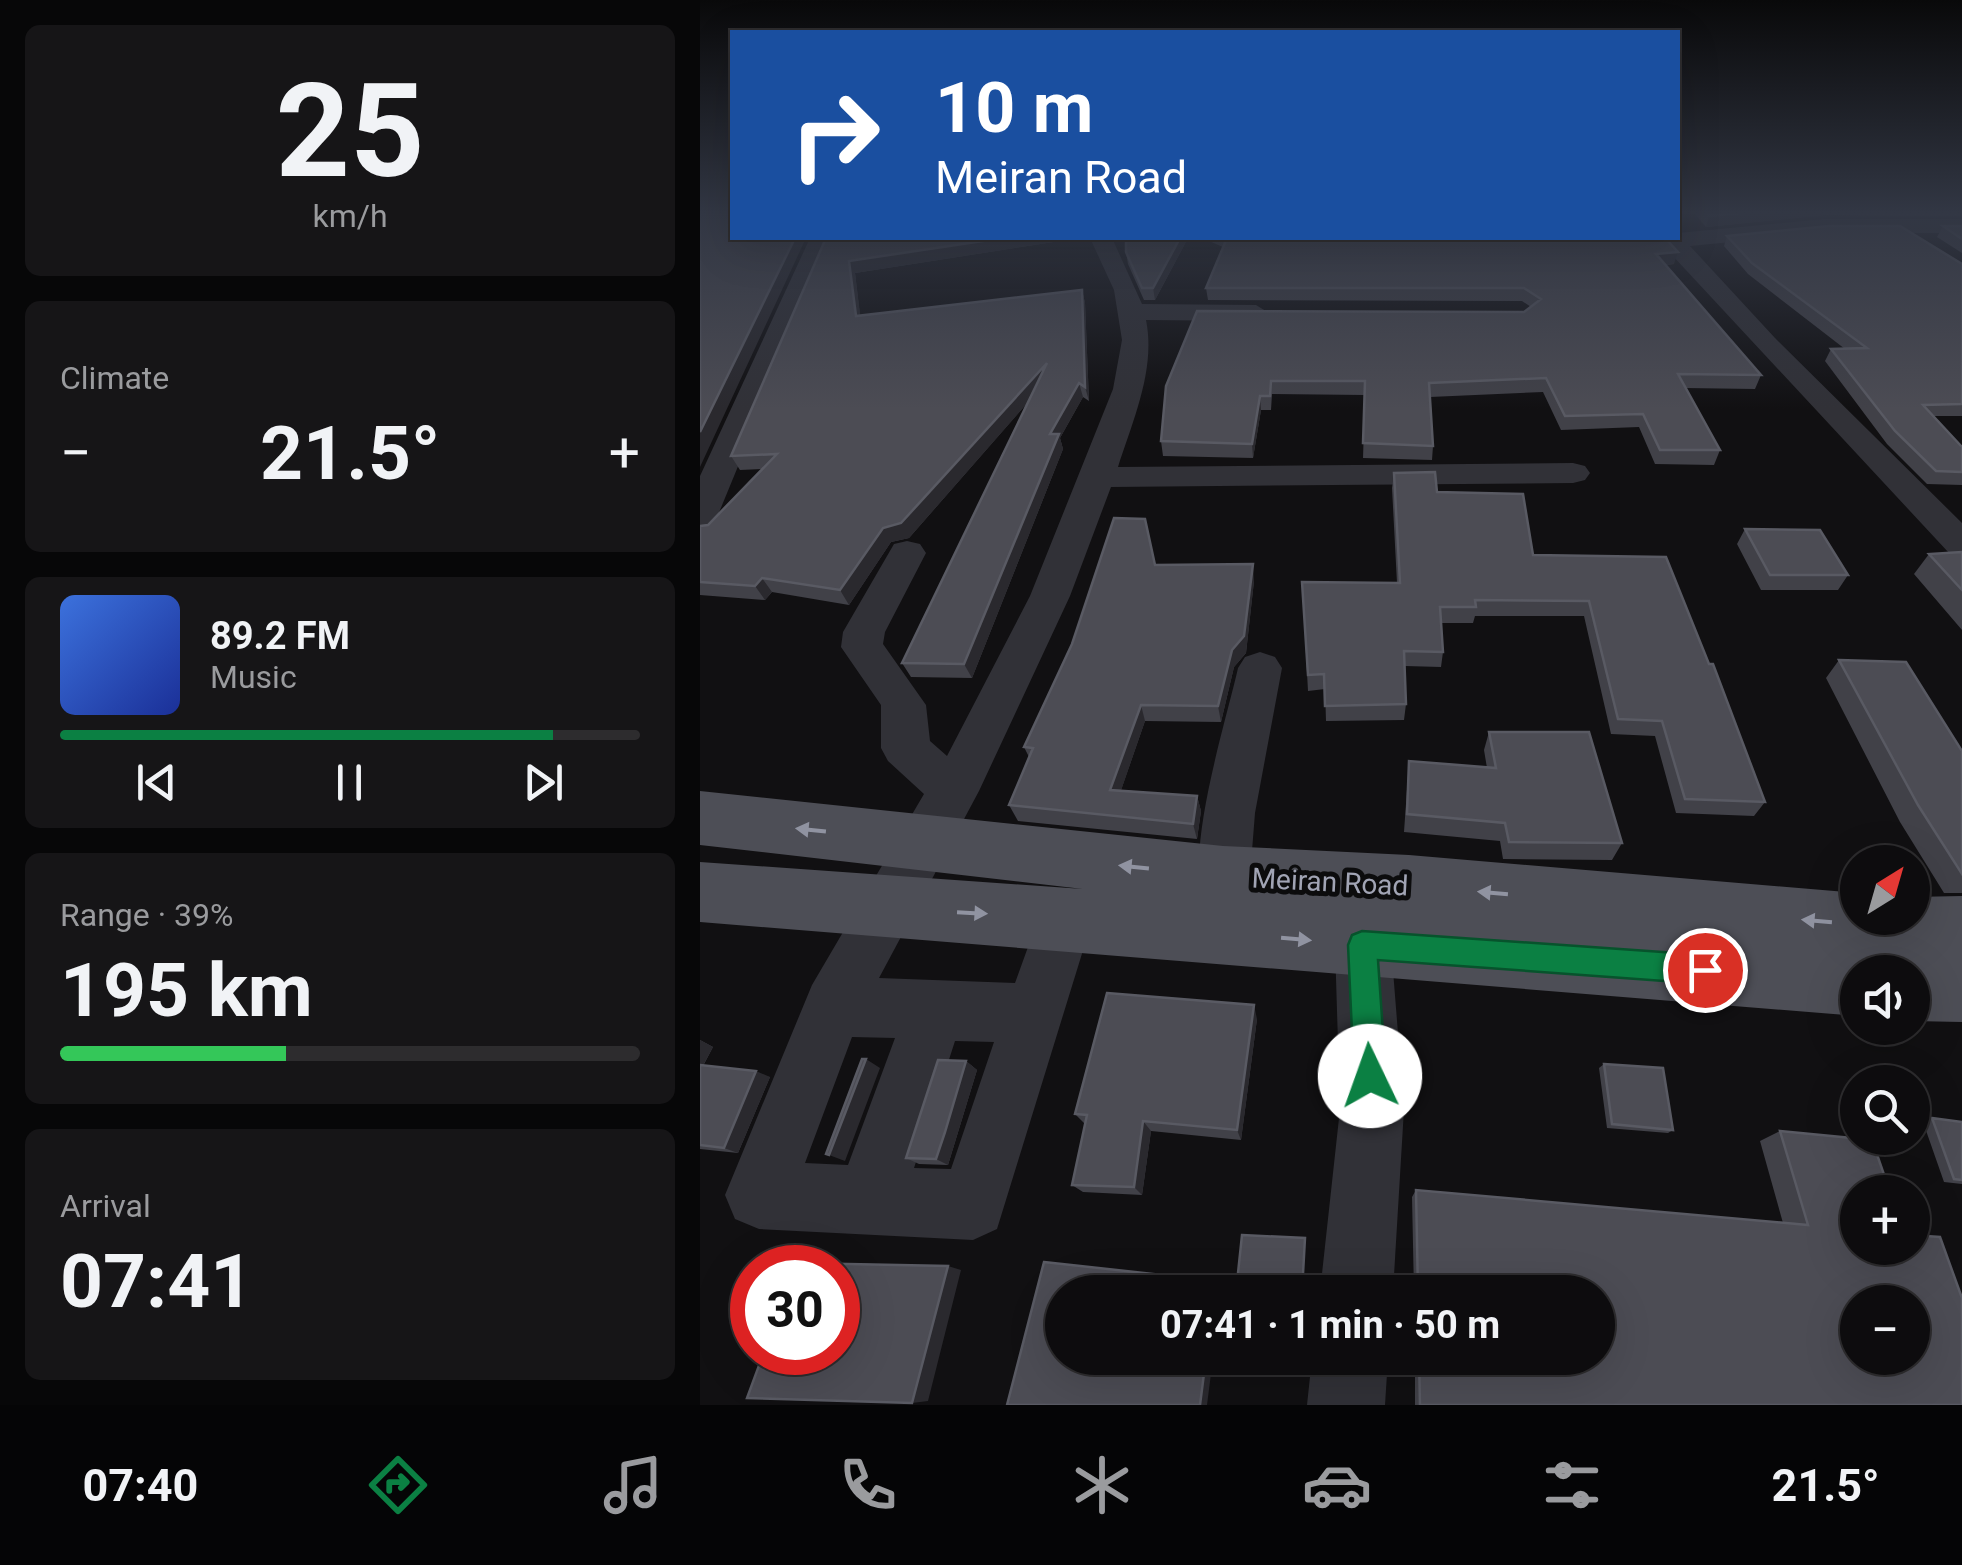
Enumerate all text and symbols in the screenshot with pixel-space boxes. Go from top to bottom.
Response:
text: 25 [275,55,425,208]
text: 10 m [935,67,1093,149]
icon: right [770,70,900,200]
text: Meiran Road [935,151,1187,204]
text: km/h [312,197,388,235]
text: Climate [60,359,169,397]
text: 21.5° [260,409,440,497]
text: − [60,421,91,485]
text: + [609,421,640,485]
text: 89.2 FM [210,614,350,658]
text: Music [210,658,297,696]
icon: previous [129,755,184,810]
icon: pause [322,755,377,810]
icon: next [516,755,571,810]
one-way arrow [795,822,827,838]
north arrow [1840,845,1930,935]
map controls [1840,845,1930,1375]
one-way arrow [1118,859,1150,875]
street label: Meiran Road [1251,861,1409,903]
one-way arrow [1477,884,1509,900]
text: Range · 39% [60,896,233,934]
one-way arrow [956,905,988,921]
one-way arrow [1800,913,1832,929]
pin [1663,928,1748,1013]
one-way arrow [1280,931,1312,947]
icon: arrive [1678,943,1733,998]
text: 195 km [60,946,313,1034]
button: sound [1840,955,1930,1045]
position arrow [1318,1024,1422,1128]
button: search [1840,1065,1930,1155]
button: + [1840,1175,1930,1265]
text: Arrival [60,1187,151,1225]
text: 07:41 [60,1237,253,1325]
speed limit sign: 30 [730,1245,860,1375]
button: − [1840,1285,1930,1375]
text: 07:41 · 1 min · 50 m [1160,1303,1500,1347]
icon: directions [363,1450,433,1520]
icon: music [598,1450,668,1520]
icon: phone [833,1450,903,1520]
icon: climate [1067,1450,1137,1520]
icon: car [1302,1450,1372,1520]
icon: filters [1537,1450,1607,1520]
text: 07:40 [82,1459,198,1512]
text: 21.5° [1772,1459,1880,1512]

